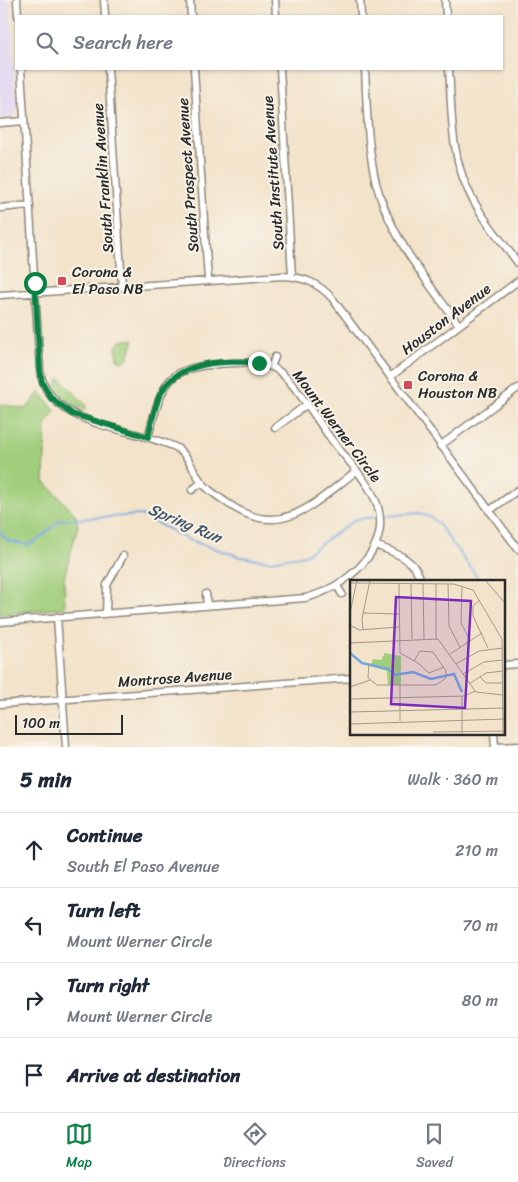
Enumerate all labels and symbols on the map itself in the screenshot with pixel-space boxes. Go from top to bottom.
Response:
street label: South Institute Avenue [255,95,291,251]
street label: South Prospect Avenue [170,97,206,253]
street label: South Franklin Avenue [85,102,121,254]
place label: Corona & El Paso NB [72,259,144,302]
route start [24,272,47,295]
marker: Corona & El Paso NB [56,275,68,287]
street label: Houston Avenue [395,276,497,362]
route end [248,352,271,375]
place label: Corona & Houston NB [418,363,498,406]
street label: Mount Werner Circle [286,364,388,488]
marker: Corona & Houston NB [402,379,414,391]
water label: Spring Run [144,495,228,552]
inset map [350,580,506,734]
street label: Montrose Avenue [117,661,233,695]
scale bar [15,712,122,735]

